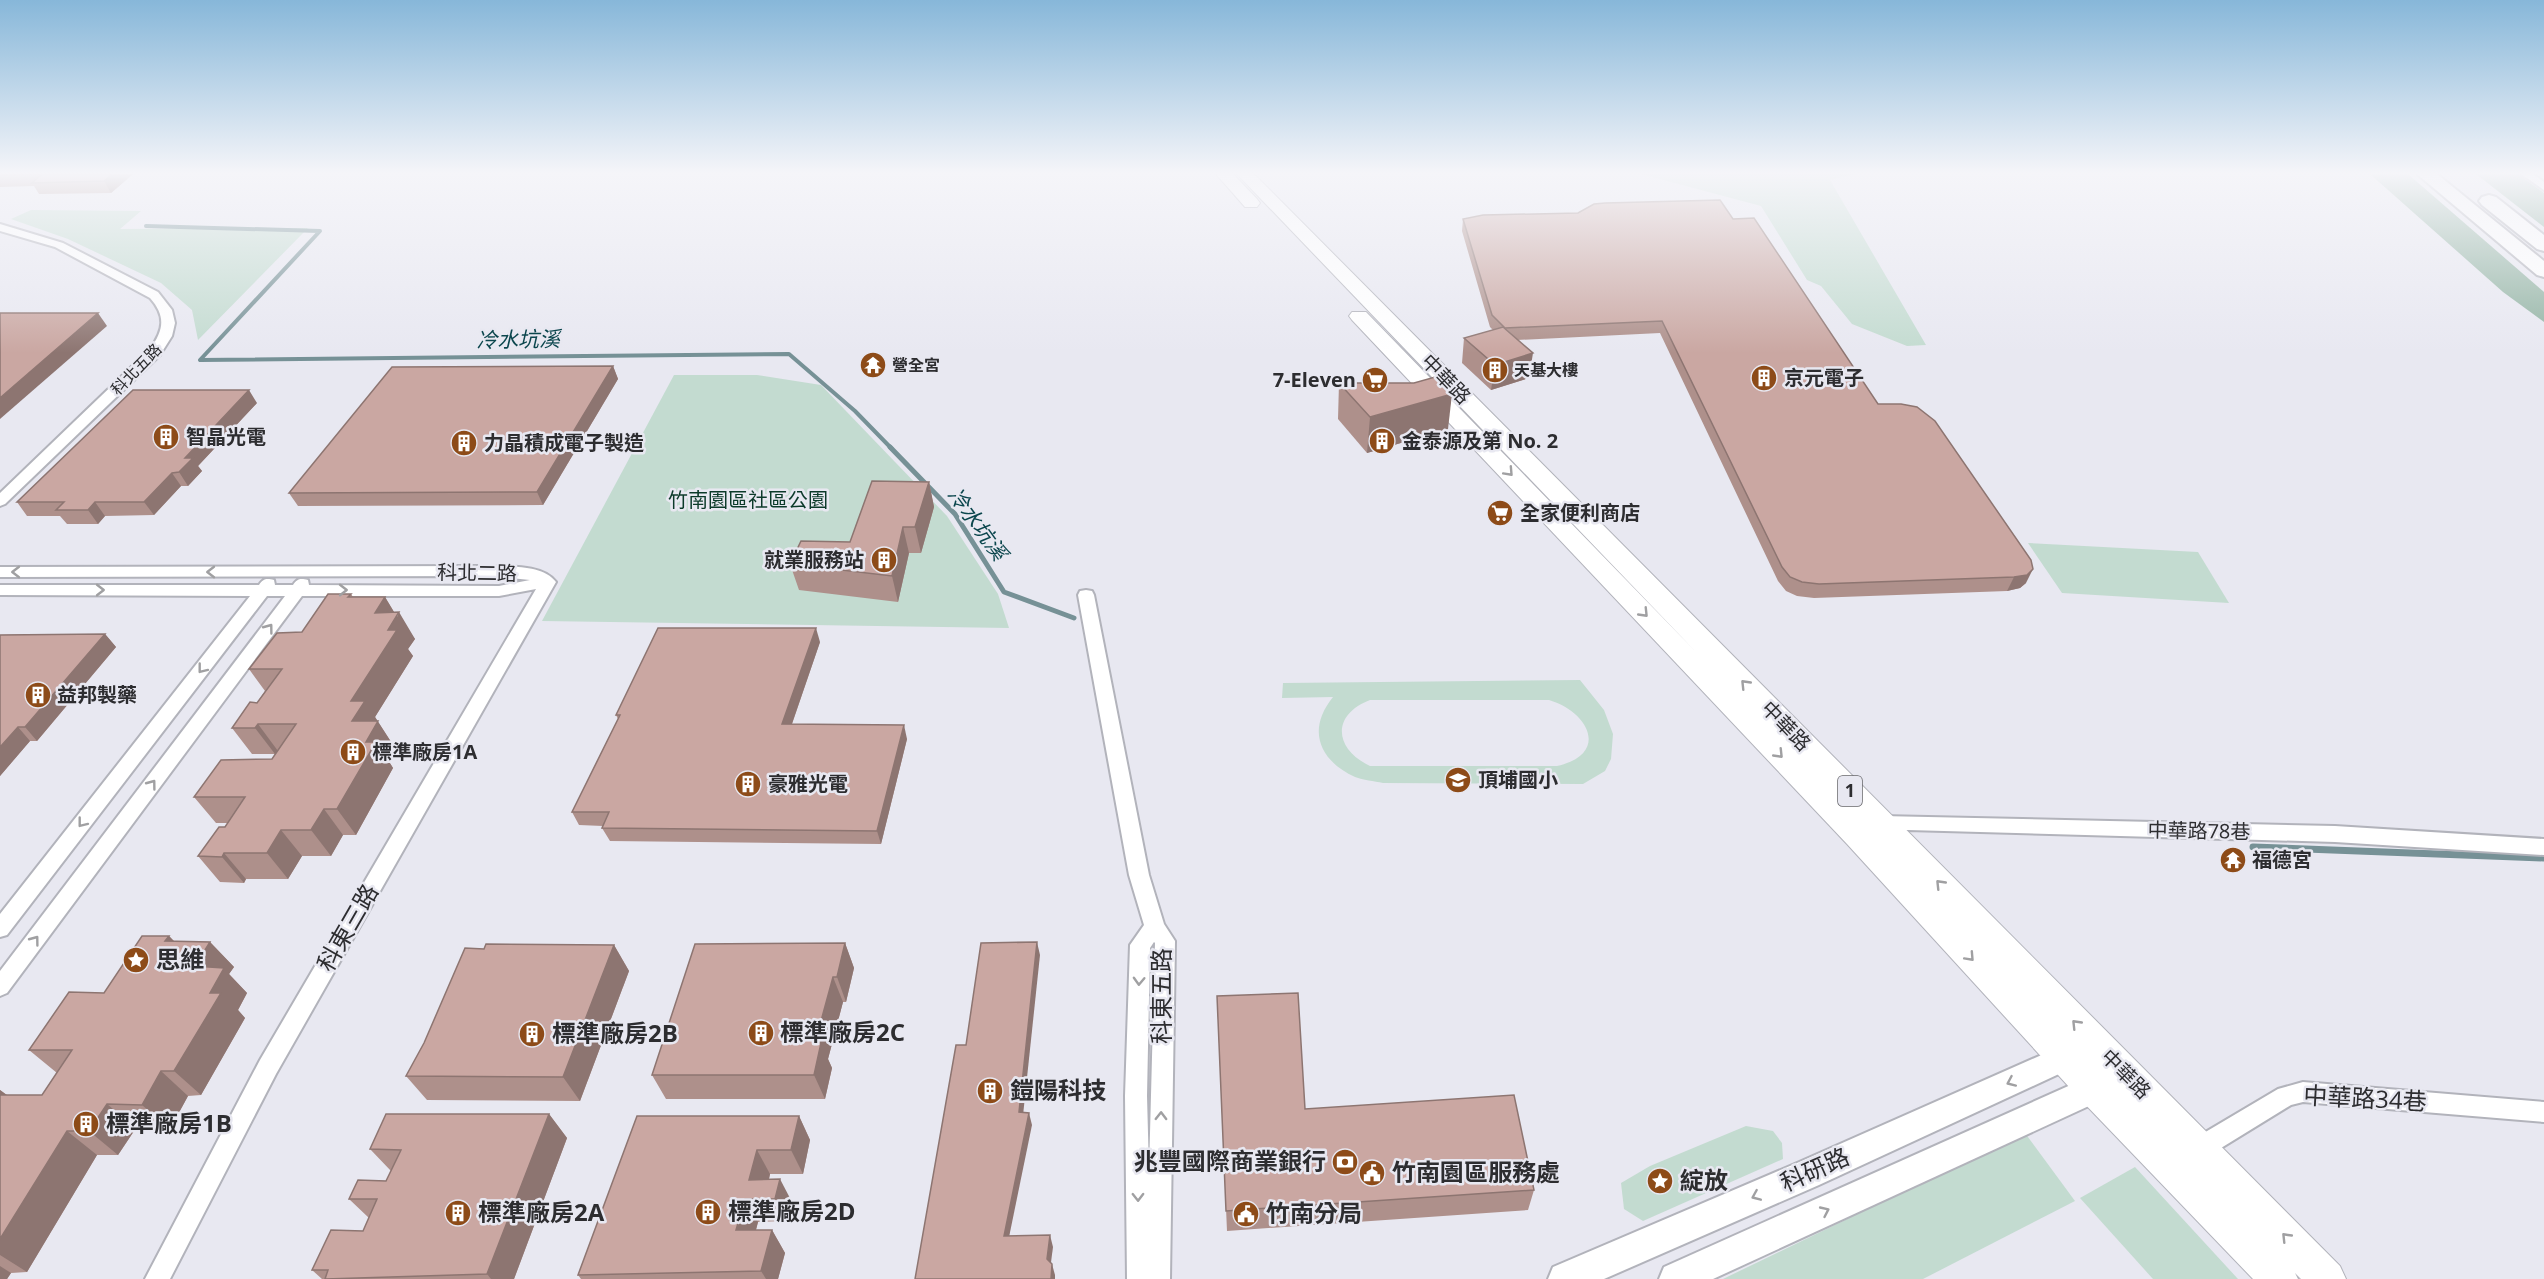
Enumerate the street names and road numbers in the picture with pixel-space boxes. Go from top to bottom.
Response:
street label: 科北五路 [106,338,166,400]
street label: 中華路 [1416,348,1477,410]
street label: 科北二路 [437,558,517,587]
street label: 中華路 [1756,695,1817,757]
road number: 1 [1838,776,1862,806]
street label: 中華路78巷 [2147,816,2251,845]
street label: 科東三路 [308,877,385,977]
street label: 科東五路 [1144,948,1177,1044]
street label: 中華路 [2096,1043,2157,1104]
street label: 中華路34巷 [2303,1078,2428,1117]
street label: 科研路 [1775,1139,1854,1198]

